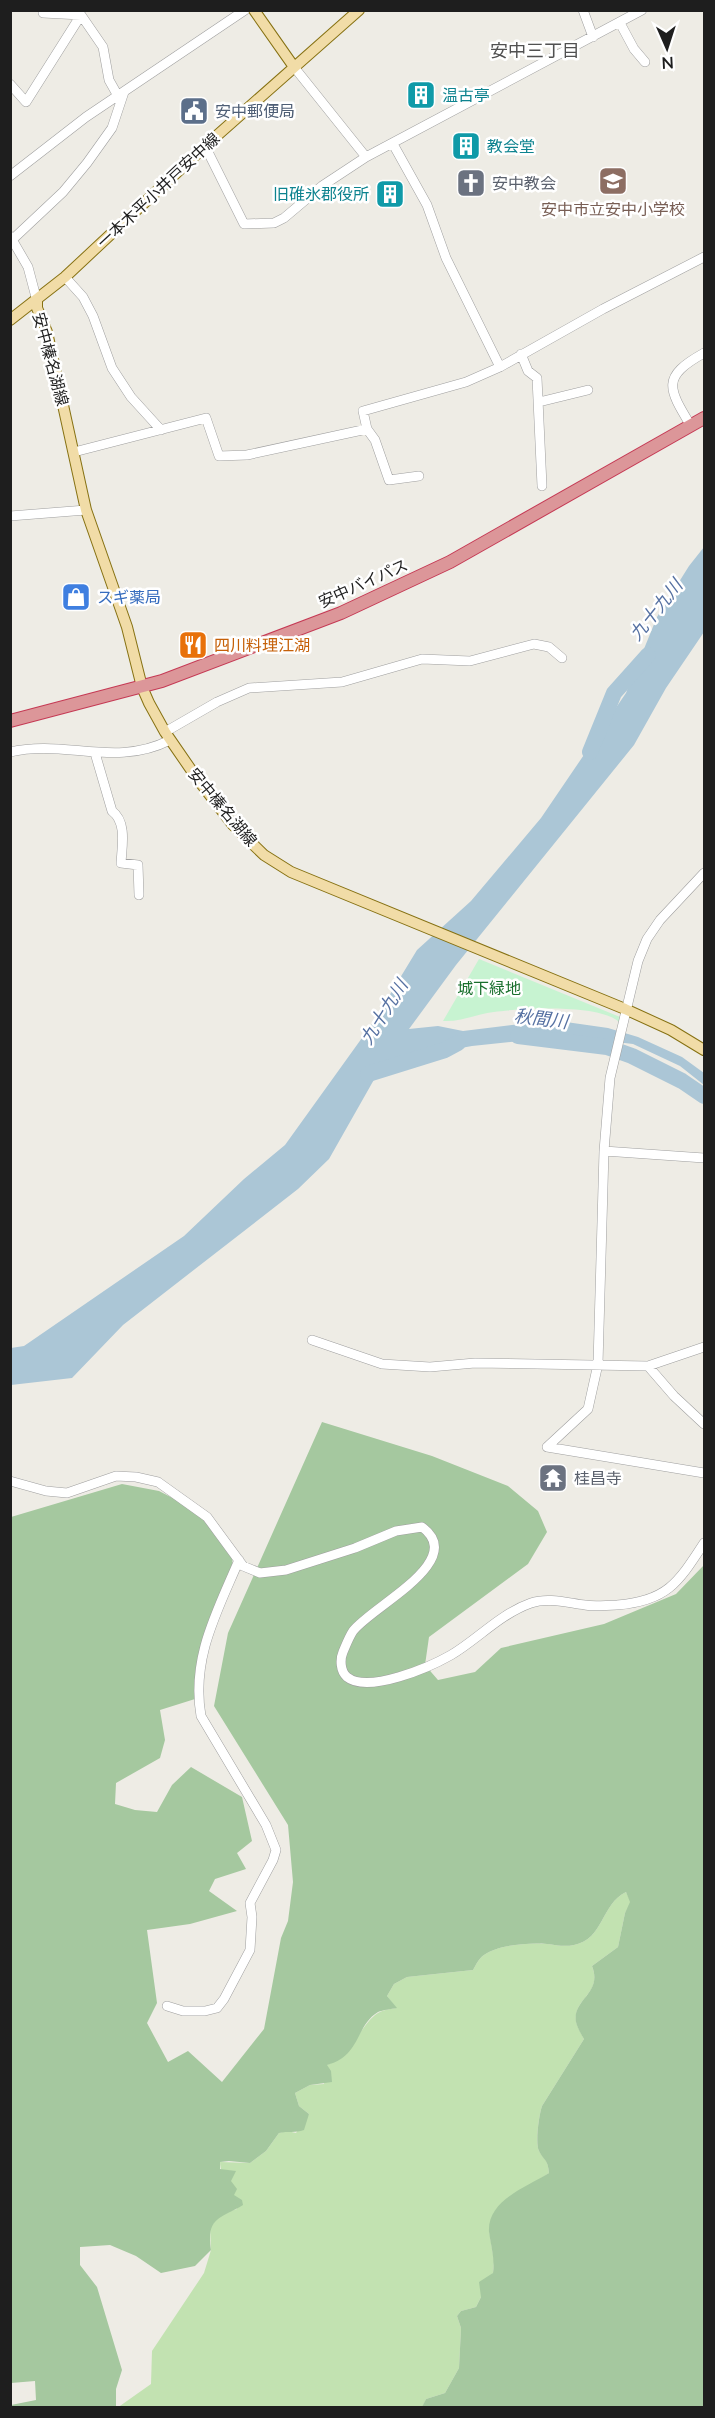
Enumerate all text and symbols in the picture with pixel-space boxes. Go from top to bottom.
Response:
north arrow [637,18,697,78]
district label: 安中三丁目 [490,39,580,61]
text: N [661,54,674,73]
building icon: 温古亭 [405,79,437,111]
place label: 温古亭 [442,85,490,104]
public building icon: 安中郵便局 [178,95,210,127]
place label: 安中郵便局 [215,101,295,120]
street label: 一本木平小井戸安中線 [93,128,223,251]
building icon: 教会堂 [450,130,482,162]
place label: 教会堂 [487,136,535,155]
school or university icon: 安中市立安中小学校 [597,165,629,197]
church icon: 安中教会 [455,167,487,199]
place label: 安中教会 [492,173,556,192]
building icon: 旧碓氷郡役所 [374,178,406,210]
place label: 旧碓氷郡役所 [273,184,369,203]
place label: 安中市立安中小学校 [541,199,685,218]
street label: 安中榛名湖線 [30,310,73,408]
street label: 安中バイパス [315,554,410,611]
water label: 九十九川 [624,573,688,644]
shop icon: スギ薬局 [60,581,92,613]
place label: スギ薬局 [97,587,161,606]
restaurant icon: 四川料理江湖 [177,629,209,661]
place label: 四川料理江湖 [214,635,310,654]
street label: 安中榛名湖線 [185,764,262,850]
water label: 九十九川 [355,973,413,1048]
park label: 城下緑地 [457,978,521,997]
water label: 秋間川 [513,1004,571,1032]
temple icon: 桂昌寺 [537,1462,569,1494]
place label: 桂昌寺 [574,1468,622,1487]

